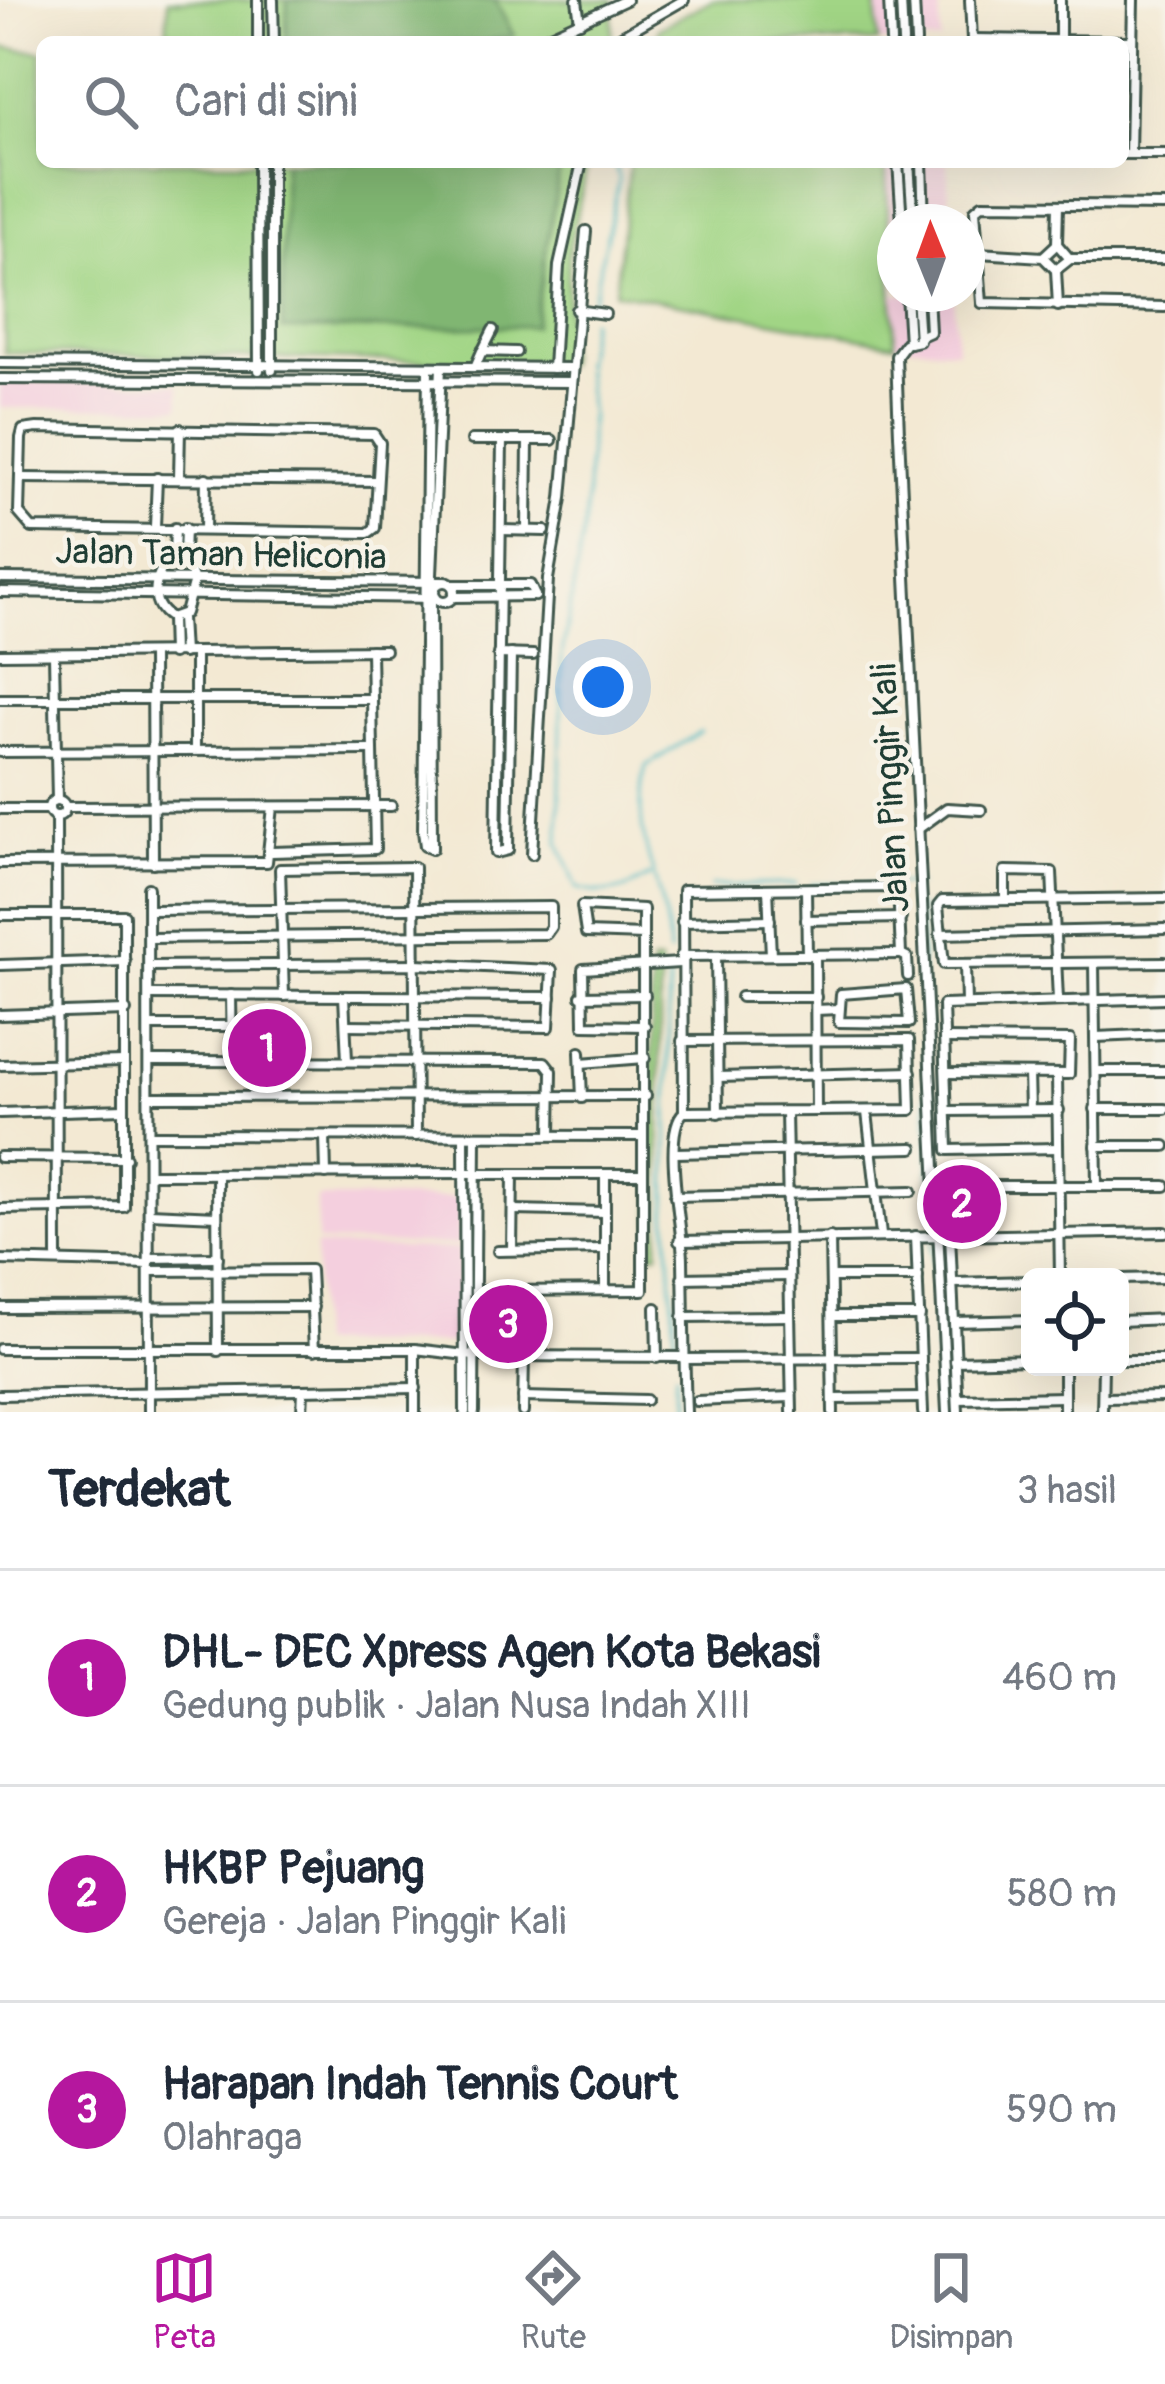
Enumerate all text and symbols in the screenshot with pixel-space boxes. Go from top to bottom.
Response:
search box [36,36,1129,168]
icon: search [78,69,144,135]
text: Cari di sini [174,74,358,130]
north arrow [877,204,985,312]
street label: Jalan Taman Heliconia [55,529,387,580]
your location [573,657,633,717]
street label: Jalan Pinggir Kali [862,662,919,914]
pin: 1 [228,1003,306,1093]
pin: 2 [923,1159,1001,1249]
map controls [1021,1268,1129,1376]
button: locate [1021,1268,1129,1376]
pin: 3 [469,1279,547,1369]
text: Terdekat [48,1458,230,1522]
text: 3 hasil [1017,1466,1117,1515]
text: DHL- DEC Xpress Agen Kota Bekasi [162,1625,820,1681]
text: 1 [79,1653,95,1702]
text: 460 m [1002,1653,1117,1702]
text: Gedung publik · Jalan Nusa Indah XIII [162,1681,751,1730]
text: HKBP Pejuang [162,1841,425,1897]
text: 2 [76,1869,98,1918]
text: 580 m [1006,1869,1117,1918]
text: Gereja · Jalan Pinggir Kali [162,1897,566,1946]
text: Harapan Indah Tennis Court [162,2057,678,2113]
text: 3 [76,2085,98,2134]
text: 590 m [1006,2085,1117,2134]
text: Olahraga [162,2113,302,2162]
tab: Peta [151,2245,217,2358]
tab: Rute [520,2245,586,2358]
tab: Disimpan [889,2245,1014,2358]

